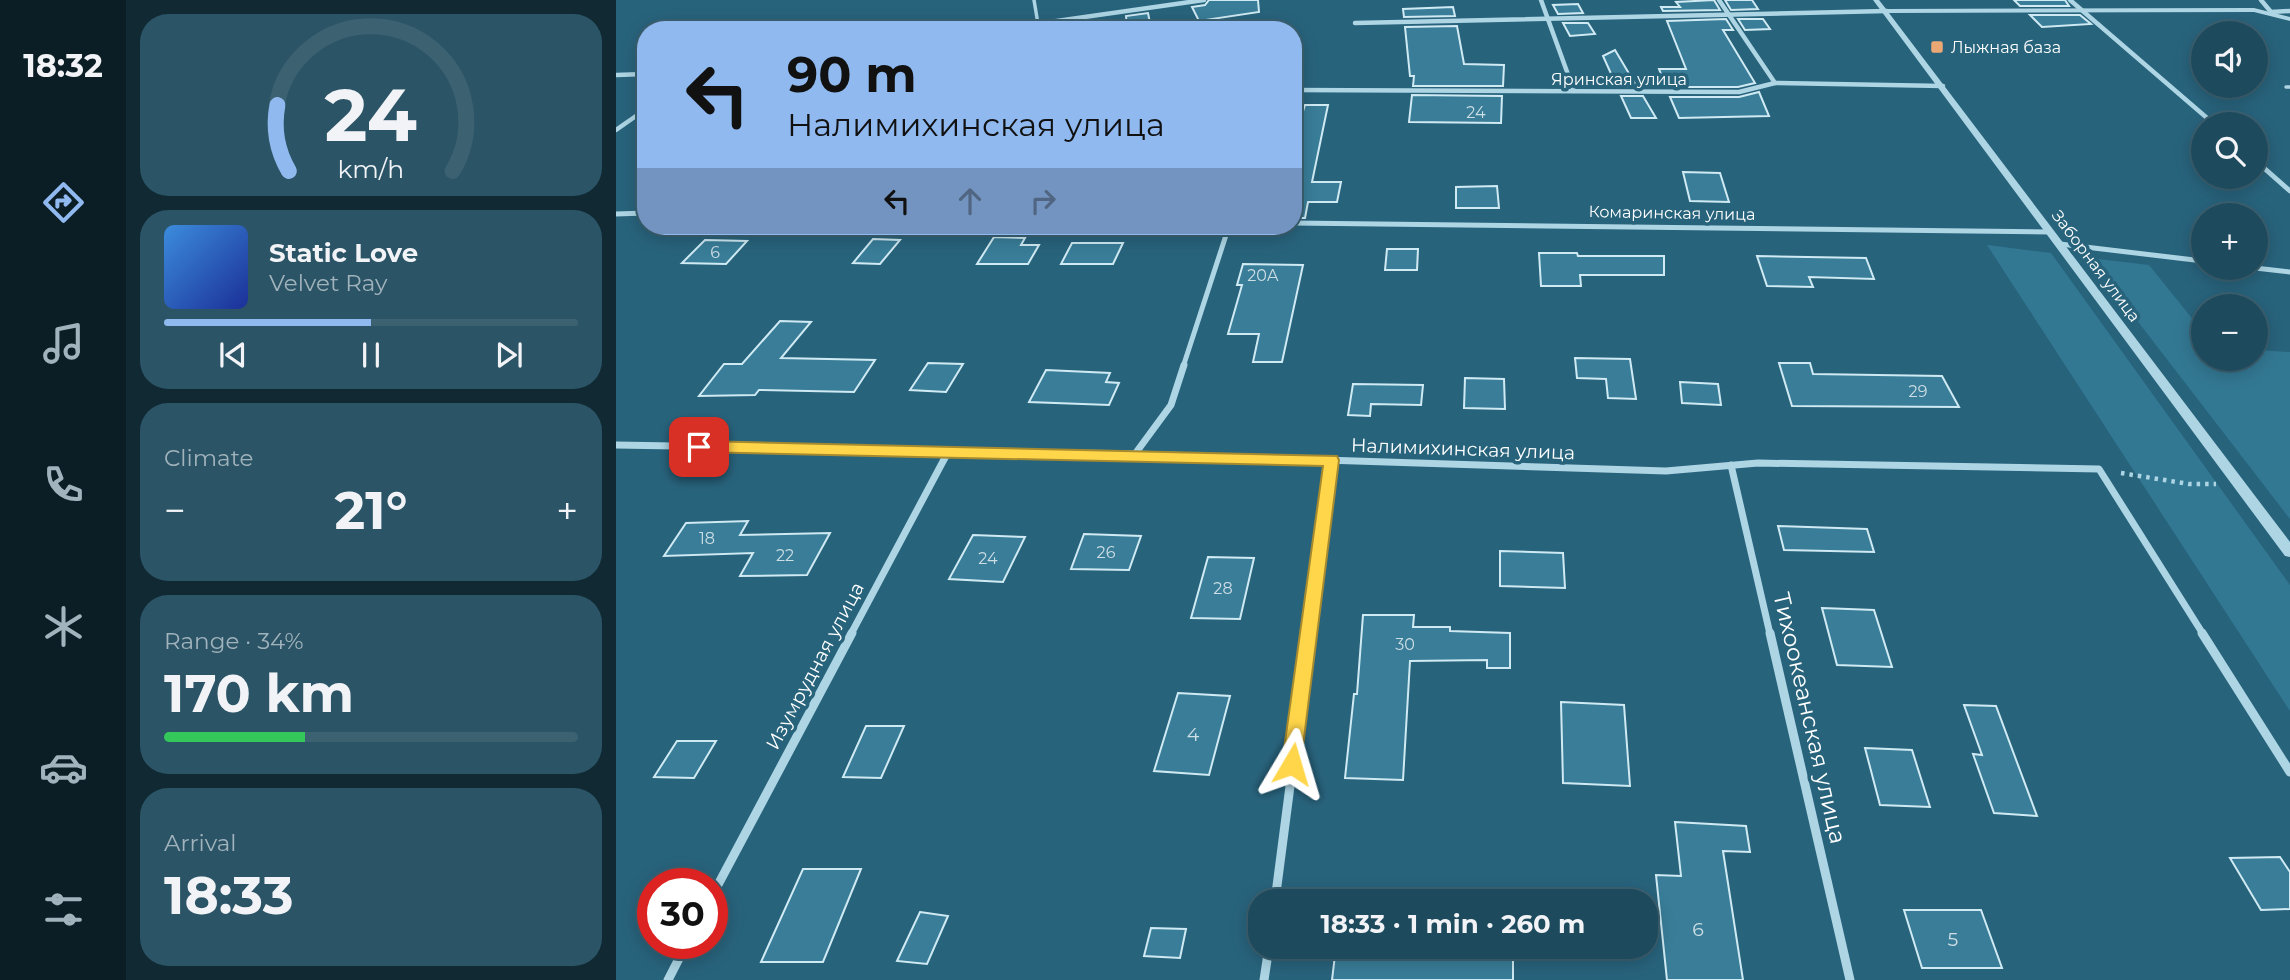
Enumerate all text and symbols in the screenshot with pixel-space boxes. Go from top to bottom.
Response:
map controls [2191,21,2268,371]
button: sound [2191,21,2268,98]
place label: Лыжная база [1951,38,2061,57]
marker: Лыжная база [1929,39,1945,55]
text: 90 m [787,45,917,104]
text: 18:32 [23,46,103,85]
icon: left [672,49,763,140]
street label: Яринская улица [1551,70,1687,89]
text: 24 [325,71,417,159]
house number: 24 [1466,103,1486,122]
text: Налимихинская улица [787,105,1165,144]
button: search [2191,112,2268,189]
text: km/h [338,154,404,184]
icon: directions [39,178,88,227]
icon: left [878,182,916,220]
icon: ahead [951,182,989,220]
icon: right [1024,182,1062,220]
street label: Комаринская улица [1588,202,1756,224]
button: + [2191,203,2268,280]
street label: Заборная улица [2048,206,2144,326]
text: Static Love [269,237,418,269]
house number: 6 [710,243,720,262]
house number: 20А [1247,266,1279,285]
text: Velvet Ray [269,269,387,297]
button: − [2191,294,2268,371]
icon: music [39,319,88,368]
icon: previous [214,336,252,374]
icon: pause [352,336,390,374]
icon: next [490,336,528,374]
house number: 29 [1909,382,1927,401]
pin [669,417,729,477]
icon: arrive [680,428,718,466]
street label: Налимихинская улица [1351,434,1575,464]
text: Climate [164,444,253,472]
icon: phone [39,460,88,509]
text: 21° [335,479,407,542]
text: − [164,487,186,534]
text: + [556,487,578,534]
house number: 18 [699,529,715,548]
house number: 26 [1097,543,1116,562]
house number: 22 [776,546,794,565]
house number: 24 [978,549,998,568]
street label: Изумрудная улица [761,578,869,754]
house number: 28 [1213,579,1233,598]
street label: Тихоокеанская улица [1767,590,1853,846]
icon: climate [39,602,88,651]
text: Range · 34% [164,627,304,655]
house number: 30 [1395,635,1415,654]
text: 170 km [164,662,354,725]
house number: 4 [1187,723,1200,746]
position arrow [1255,727,1329,801]
icon: car [39,743,88,792]
text: Arrival [164,829,237,857]
text: 18:33 [164,864,294,927]
speed limit sign: 30 [637,868,728,959]
icon: filters [39,885,88,934]
text: 18:33 · 1 min · 260 m [1321,908,1585,940]
house number: 6 [1692,918,1704,941]
house number: 5 [1948,928,1959,951]

